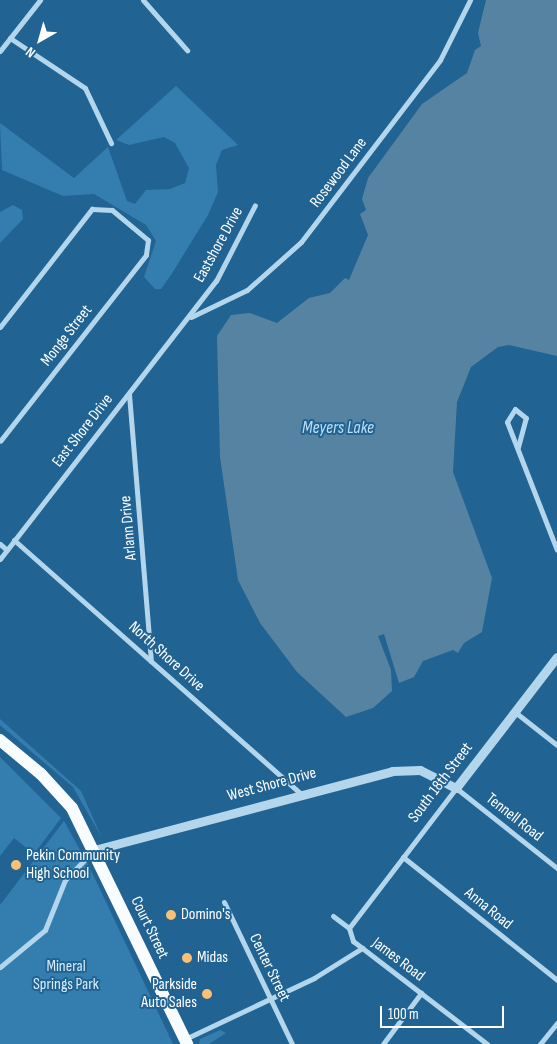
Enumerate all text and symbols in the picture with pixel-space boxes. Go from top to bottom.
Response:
north arrow [15,15,65,65]
text: N [22,43,39,61]
street label: Rosewood Lane [306,134,372,212]
street label: Eastshore Drive [190,204,248,286]
street label: Monge Street [37,302,97,370]
street label: East Shore Drive [49,391,117,471]
water label: Meyers Lake [302,417,374,439]
street label: Arlann Drive [117,495,141,561]
street label: North Shore Drive [124,618,208,696]
street label: South 18th Street [405,739,477,827]
street label: West Shore Drive [225,764,319,806]
street label: Tennell Road [482,790,546,846]
place label: Pekin Community High School [26,846,120,884]
marker: Pekin Community High School [10,859,22,871]
street label: Anna Road [460,884,516,934]
street label: Court Street [126,894,172,962]
place label: Domino's [181,905,231,925]
marker: Domino's [165,909,177,921]
street label: Center Street [244,931,294,1005]
street label: James Road [368,934,428,986]
place label: Midas [197,948,228,968]
marker: Midas [181,952,193,964]
park label: Mineral Springs Park [33,957,99,995]
place label: Parkside Auto Sales [141,975,197,1013]
marker: Parkside Auto Sales [201,988,213,1000]
scale bar [382,996,506,1028]
text: 100 m [388,1005,419,1024]

